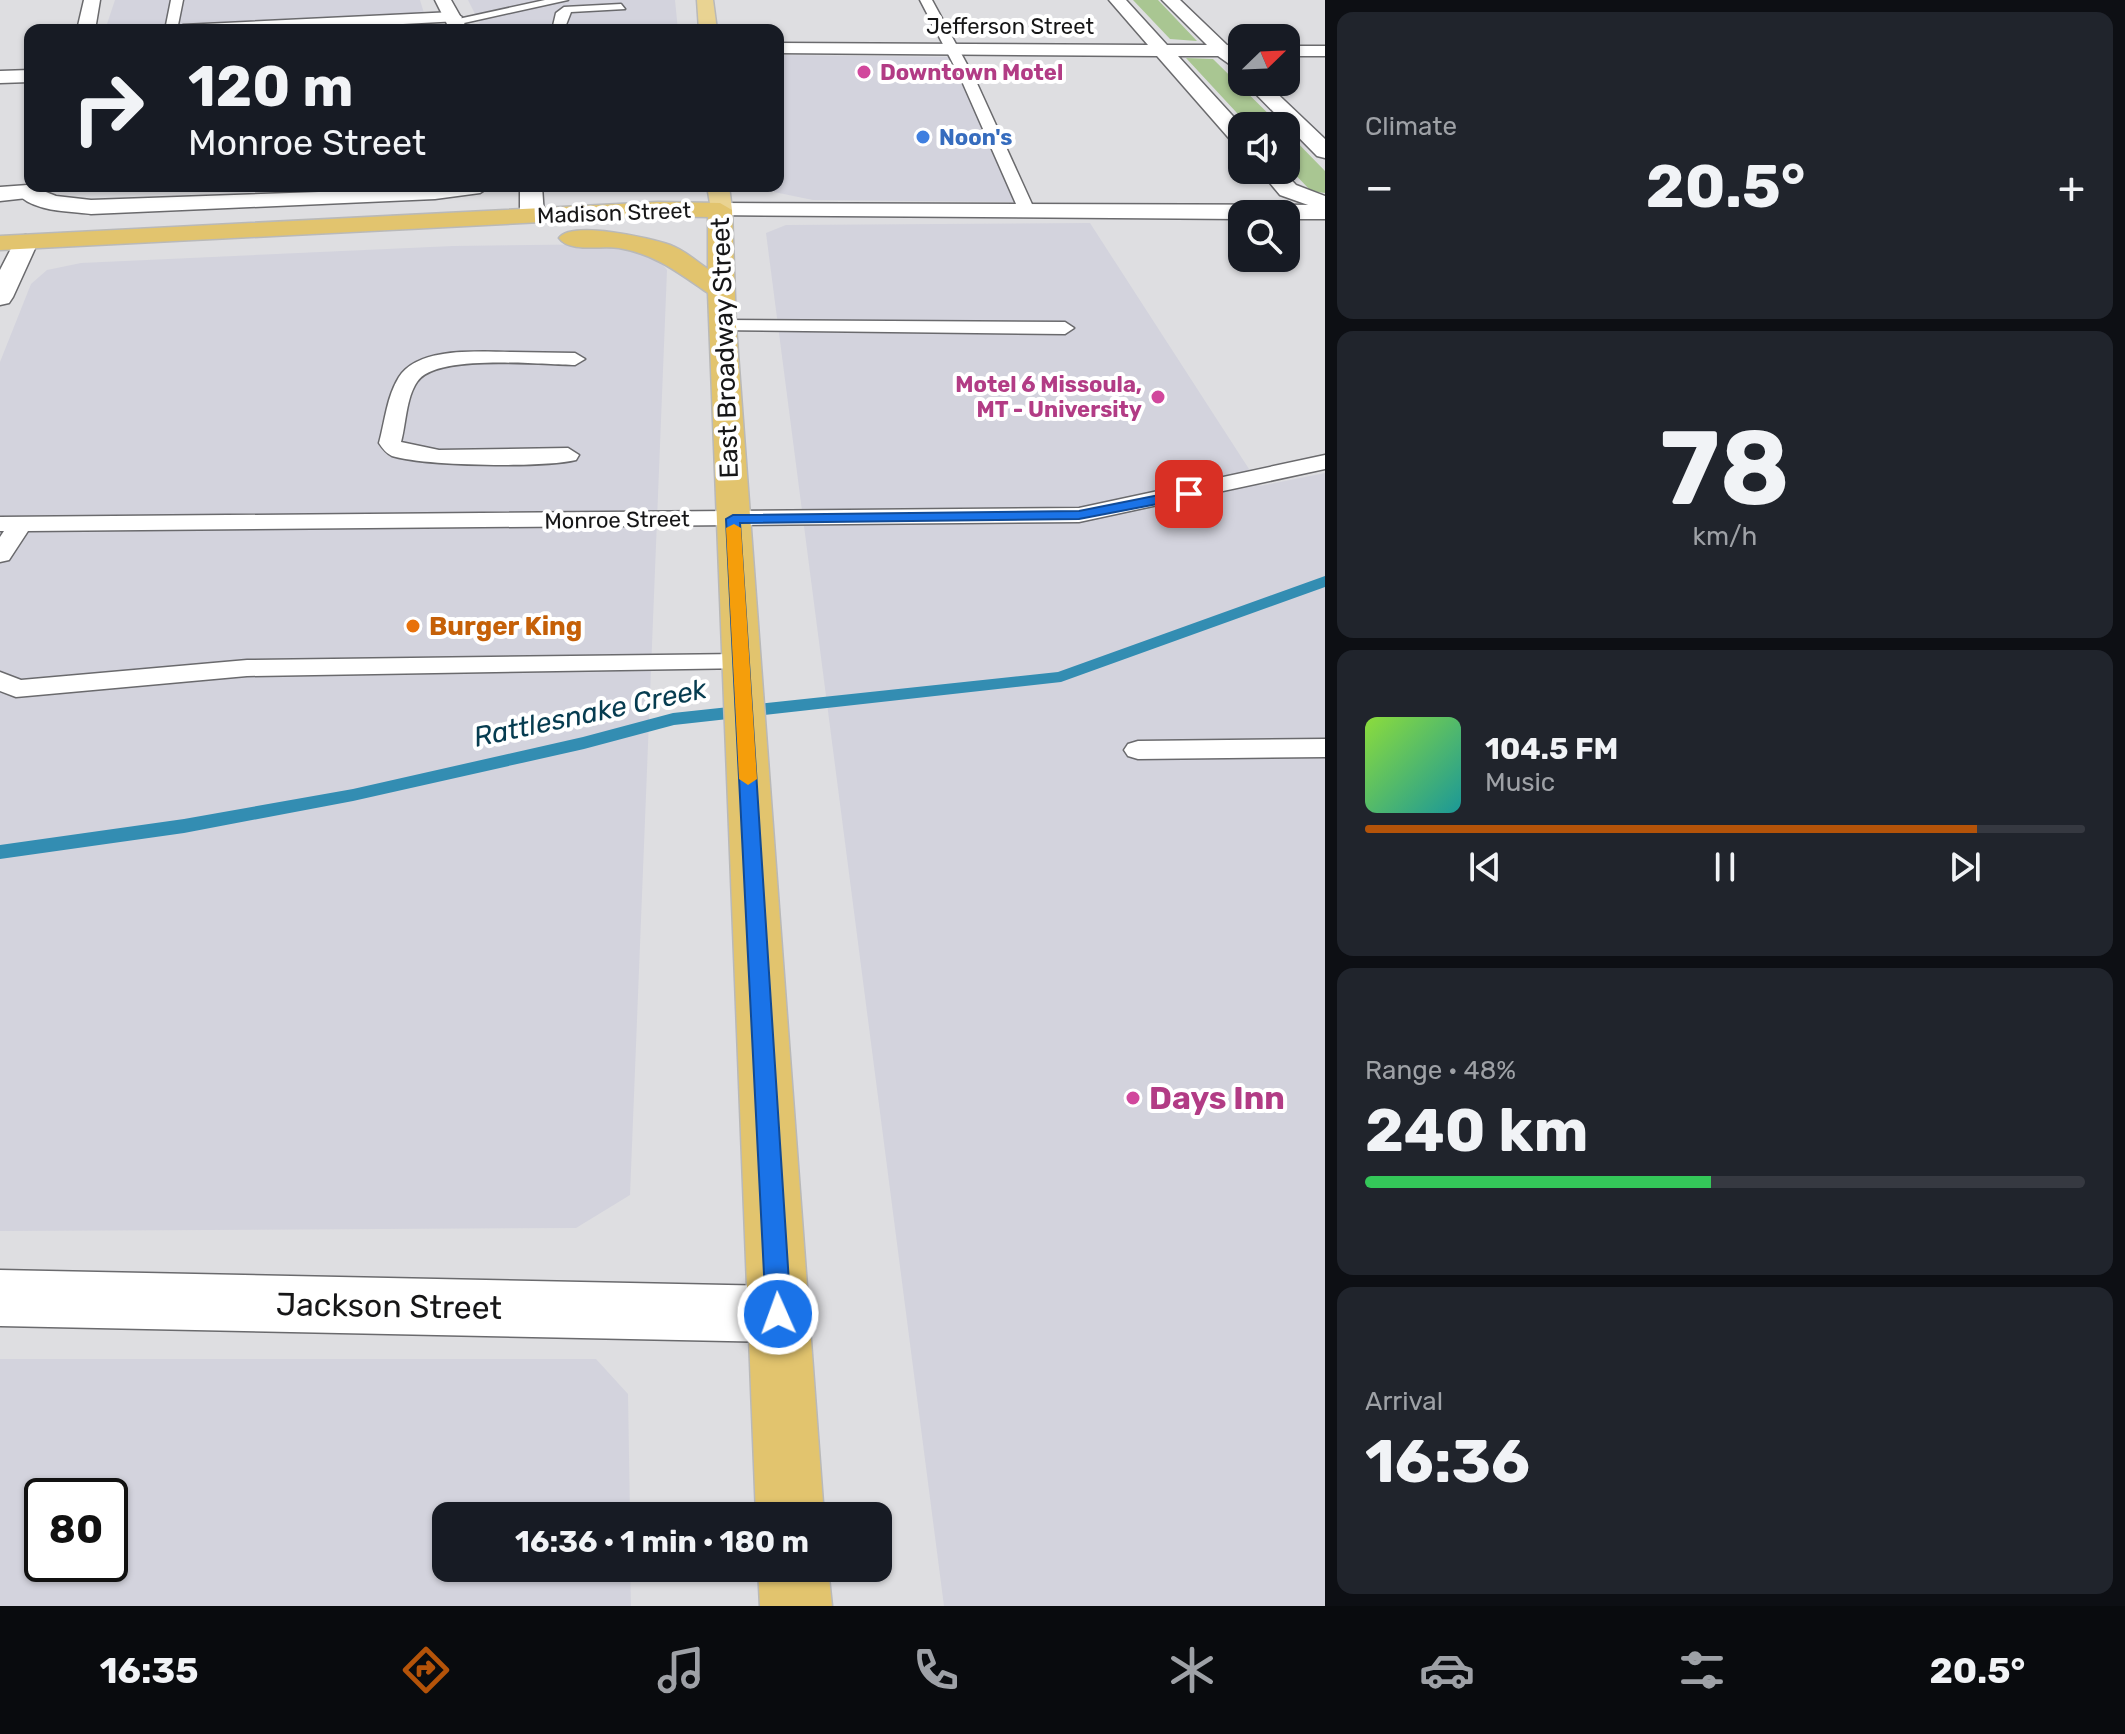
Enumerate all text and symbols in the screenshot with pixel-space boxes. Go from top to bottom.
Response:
street label: Jefferson Street [926,13,1094,40]
north arrow [1228,24,1300,96]
map controls [1228,24,1300,272]
text: 120 m [188,54,354,120]
icon: right [56,56,160,160]
place label: Downtown Motel [880,59,1063,86]
marker: Downtown Motel [855,63,873,81]
text: Climate [1365,111,1457,142]
button: sound [1228,112,1300,184]
text: Monroe Street [188,121,426,164]
place label: Noon's [939,124,1012,151]
marker: Noon's [914,128,932,146]
text: 20.5° [1646,151,1806,222]
text: − [1365,161,1394,213]
text: + [2058,161,2085,213]
street label: Madison Street [536,197,692,229]
button: search [1228,200,1300,272]
street label: East Broadway Street [705,217,745,479]
place label: Motel 6 Missoula, MT - University [955,371,1142,423]
marker: Motel 6 Missoula, MT - University [1149,388,1167,406]
text: 78 [1660,407,1790,530]
pin [1155,460,1223,528]
icon: arrive [1167,472,1211,516]
street label: Monroe Street [544,505,690,535]
text: km/h [1693,521,1757,552]
place label: Burger King [429,611,582,642]
marker: Burger King [404,617,422,635]
water label: Rattlesnake Creek [470,672,710,754]
text: 104.5 FM [1485,731,1618,767]
text: Music [1485,767,1555,798]
icon: previous [1463,845,1507,889]
icon: pause [1703,845,1747,889]
icon: next [1943,845,1987,889]
text: Range · 48% [1365,1055,1516,1086]
place label: Days Inn [1149,1079,1285,1117]
marker: Days Inn [1124,1089,1142,1107]
text: 240 km [1365,1095,1588,1166]
position arrow [736,1272,820,1356]
street label: Jackson Street [276,1285,502,1327]
text: Arrival [1365,1386,1443,1417]
text: 16:36 [1365,1426,1530,1497]
speed limit sign: 80 [24,1478,128,1582]
text: 16:36 · 1 min · 180 m [515,1524,809,1560]
icon: directions [398,1642,454,1698]
icon: music [653,1642,709,1698]
icon: phone [908,1642,964,1698]
icon: climate [1164,1642,1220,1698]
icon: car [1419,1642,1475,1698]
icon: filters [1674,1642,1730,1698]
text: 16:35 [100,1649,198,1692]
text: 20.5° [1929,1649,2025,1692]

